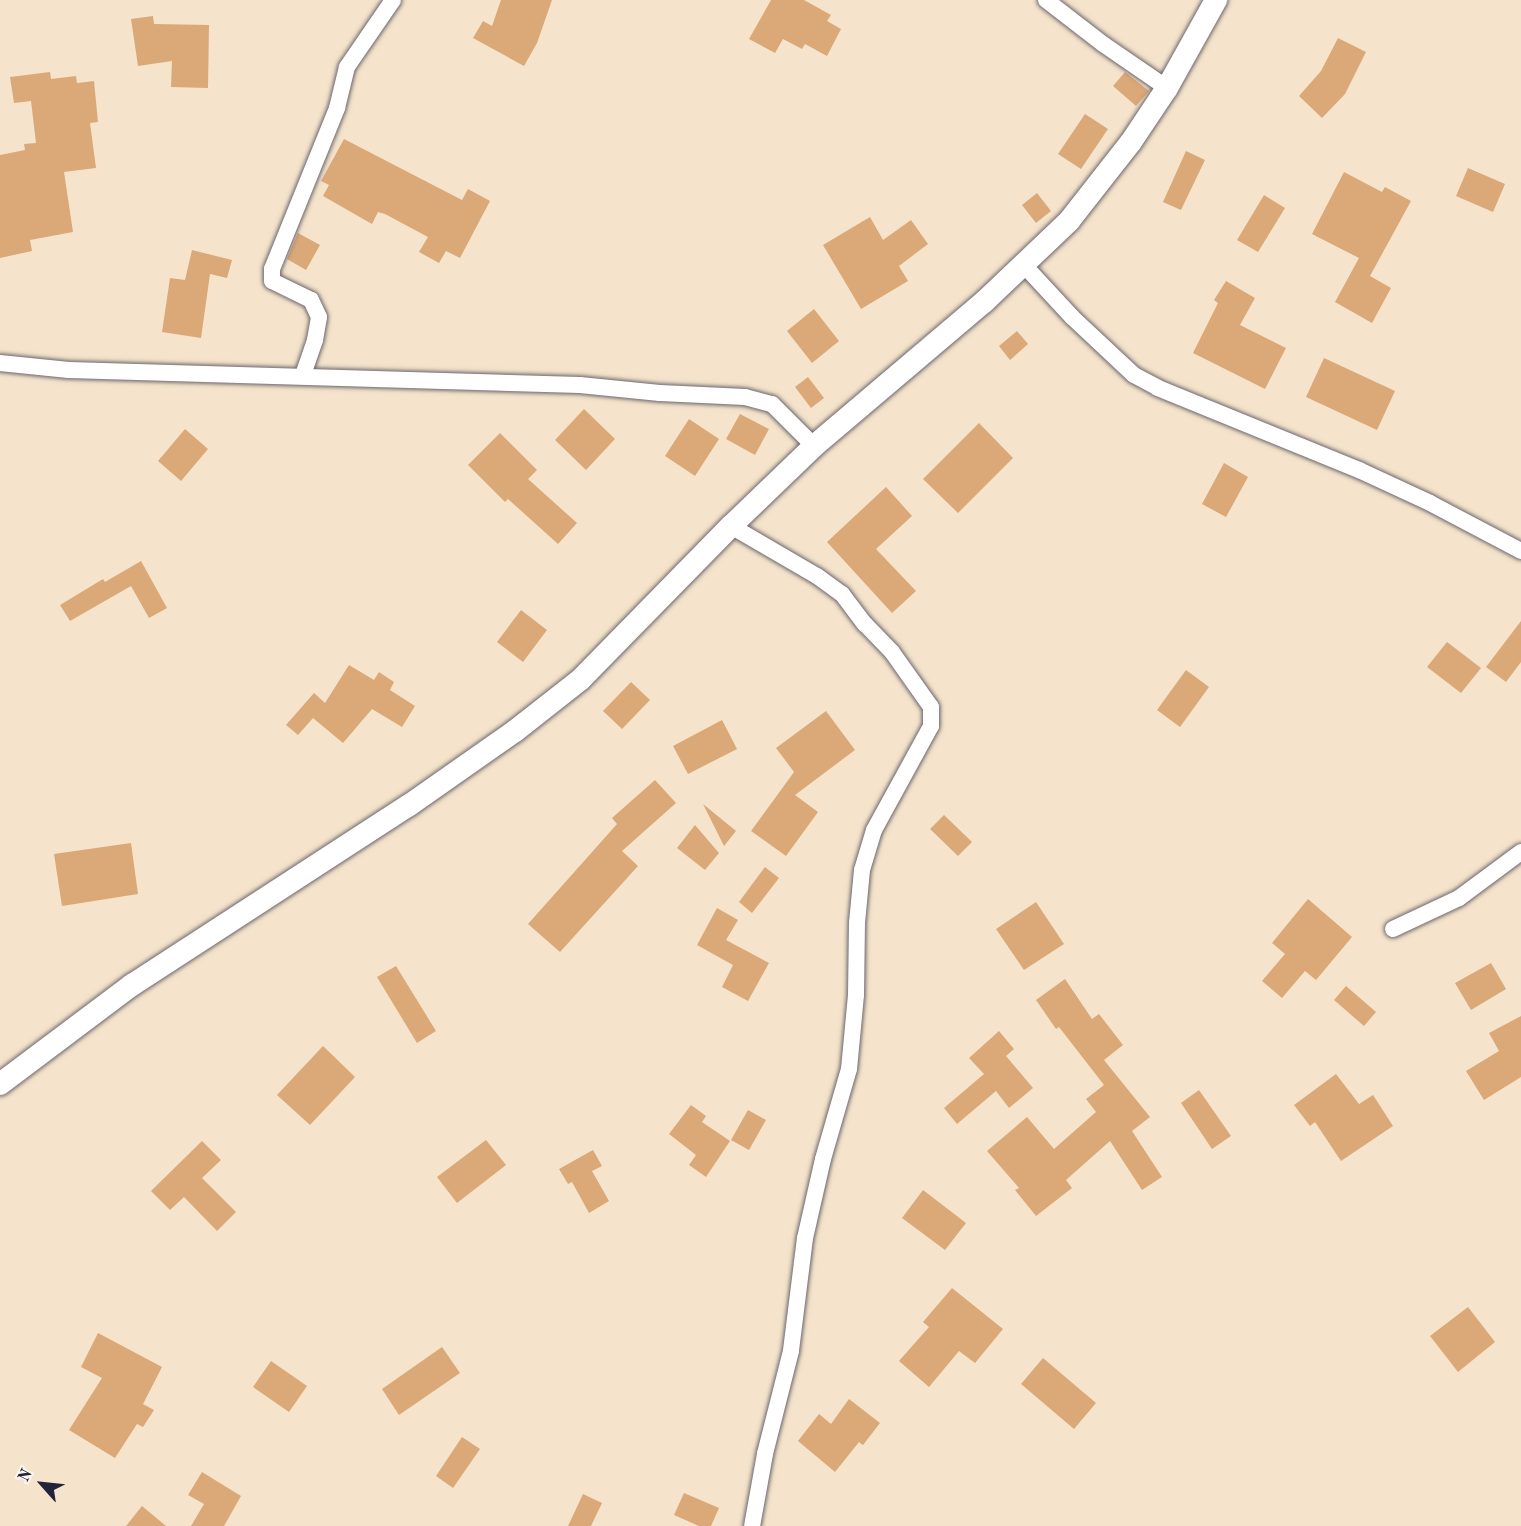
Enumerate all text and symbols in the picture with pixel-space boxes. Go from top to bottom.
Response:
north arrow [12,1454,72,1514]
text: N [16,1467,36,1485]

